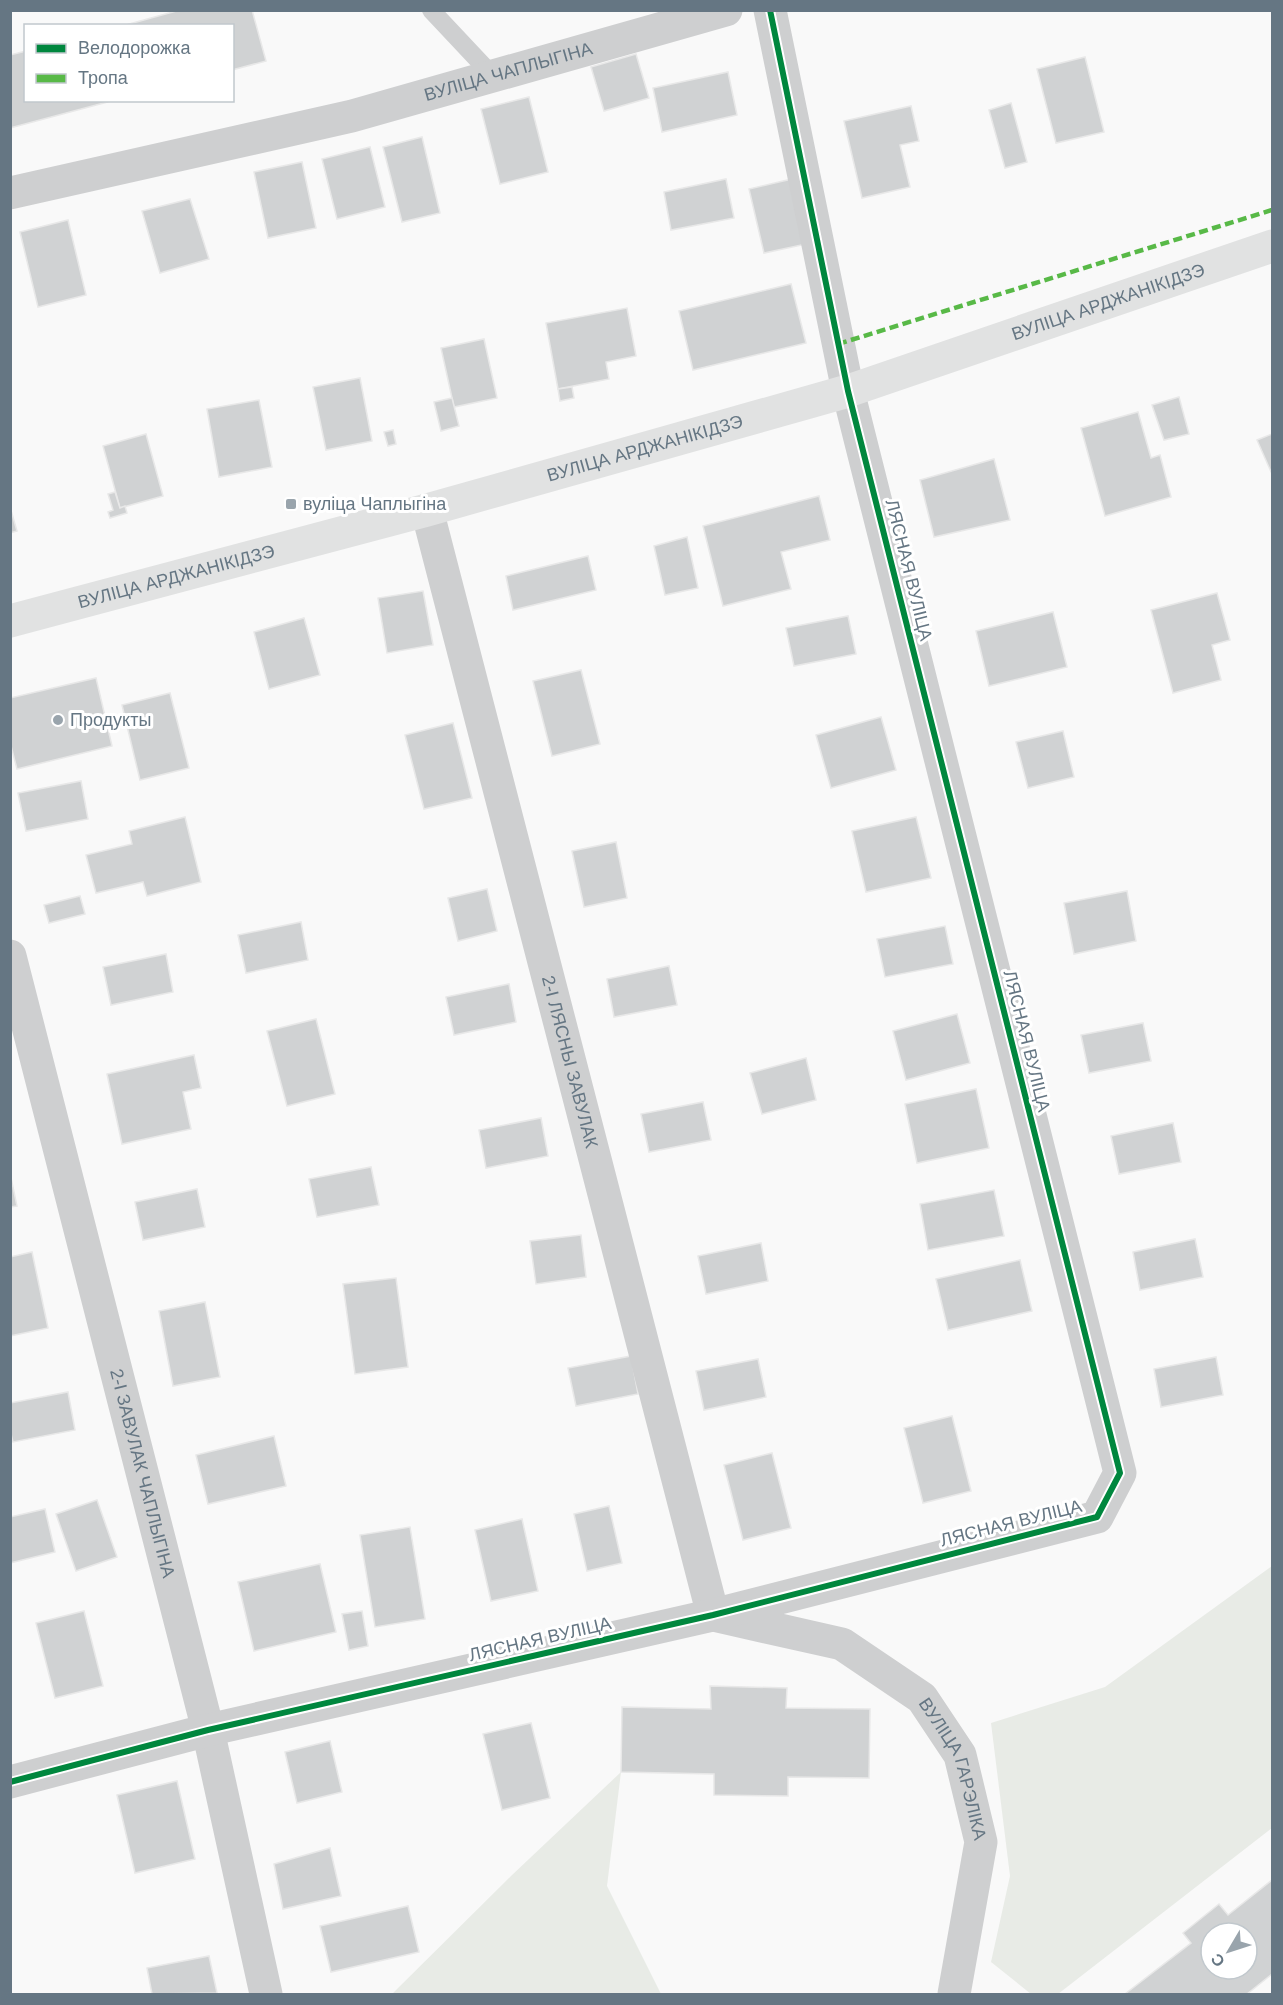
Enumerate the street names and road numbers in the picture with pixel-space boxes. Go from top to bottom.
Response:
street label: ВУЛІЦА ЧАПЛЫГІНА [422,38,595,105]
street label: ВУЛІЦА АРДЖАНІКІДЗЭ [1009,260,1207,344]
street label: ВУЛІЦА АРДЖАНІКІДЗЭ [545,411,745,486]
street label: ЛЯСНАЯ ВУЛІЦА [882,497,936,643]
street label: ВУЛІЦА АРДЖАНІКІДЗЭ [76,541,277,612]
street label: ЛЯСНАЯ ВУЛІЦА [1000,968,1054,1114]
street label: 2-І ЛЯСНЫ ЗАВУЛАК [538,973,602,1151]
street label: 2-І ЗАВУЛАК ЧАПЛЫГІНА [106,1367,179,1580]
street label: ЛЯСНАЯ ВУЛІЦА [938,1496,1084,1550]
street label: ЛЯСНАЯ ВУЛІЦА [467,1613,613,1665]
street label: ВУЛІЦА ГАРЭЛІКА [915,1694,990,1842]

